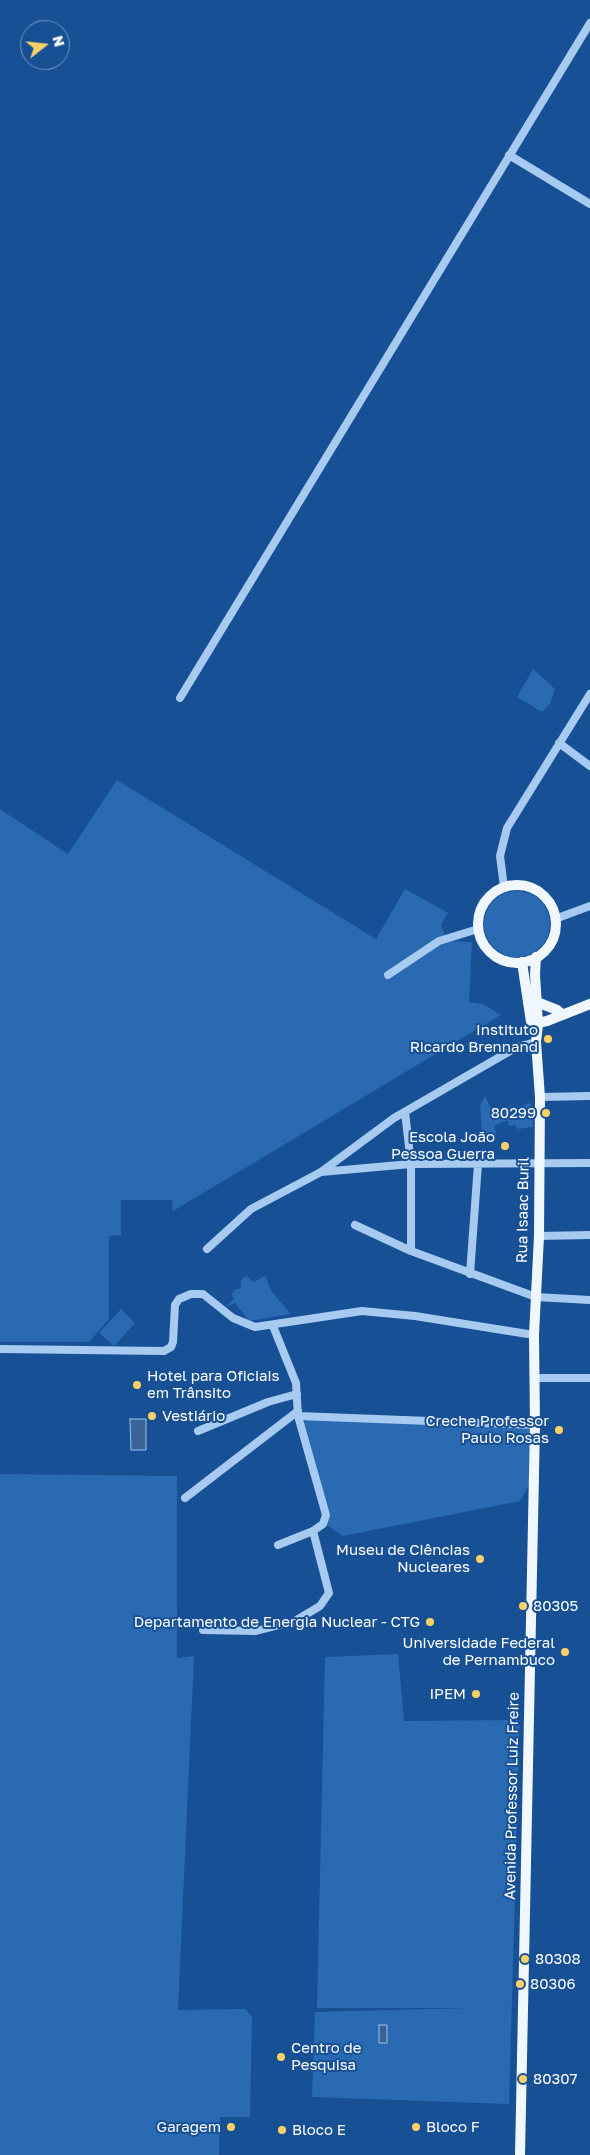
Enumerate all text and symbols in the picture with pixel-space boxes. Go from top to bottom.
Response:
north arrow [20,20,70,70]
text: N [49,34,69,48]
place label: Instituto Ricardo Brennand [410,1021,538,1056]
marker: Instituto Ricardo Brennand [542,1033,554,1045]
place label: 80299 [491,1104,536,1122]
marker: 80299 [540,1107,552,1119]
place label: Escola João Pessoa Guerra [391,1128,495,1163]
marker: Escola João Pessoa Guerra [499,1140,511,1152]
street label: Rua Isaac Buril [513,1157,533,1263]
place label: Hotel para Oficiais em Trânsito [147,1367,280,1402]
marker: Hotel para Oficiais em Trânsito [131,1379,143,1391]
place label: Vestiário [162,1407,225,1425]
marker: Vestiário [146,1410,158,1422]
place label: Creche Professor Paulo Rosas [425,1412,549,1447]
marker: Creche Professor Paulo Rosas [553,1424,565,1436]
place label: Museu de Ciências Nucleares [336,1541,470,1576]
marker: Museu de Ciências Nucleares [474,1553,486,1565]
place label: 80305 [533,1597,578,1615]
marker: 80305 [517,1600,529,1612]
place label: Departamento de Energia Nuclear - CTG [134,1613,420,1631]
marker: Departamento de Energia Nuclear - CTG [424,1616,436,1628]
place label: Universidade Federal de Pernambuco [402,1634,555,1669]
marker: Universidade Federal de Pernambuco [559,1646,571,1658]
place label: IPEM [429,1685,466,1703]
marker: IPEM [470,1688,482,1700]
street label: Avenida Professor Luiz Freire [501,1692,523,1900]
place label: 80308 [535,1950,581,1968]
marker: 80308 [519,1953,531,1965]
place label: 80306 [530,1975,576,1993]
marker: 80306 [514,1978,526,1990]
place label: Centro de Pesquisa [291,2039,361,2074]
marker: Centro de Pesquisa [275,2051,287,2063]
place label: 80307 [533,2070,577,2088]
marker: 80307 [517,2073,529,2085]
place label: Garagem [157,2118,221,2136]
place label: Bloco F [426,2118,480,2136]
marker: Garagem [225,2121,237,2133]
place label: Bloco E [292,2121,346,2139]
marker: Bloco F [410,2121,422,2133]
marker: Bloco E [276,2124,288,2136]

